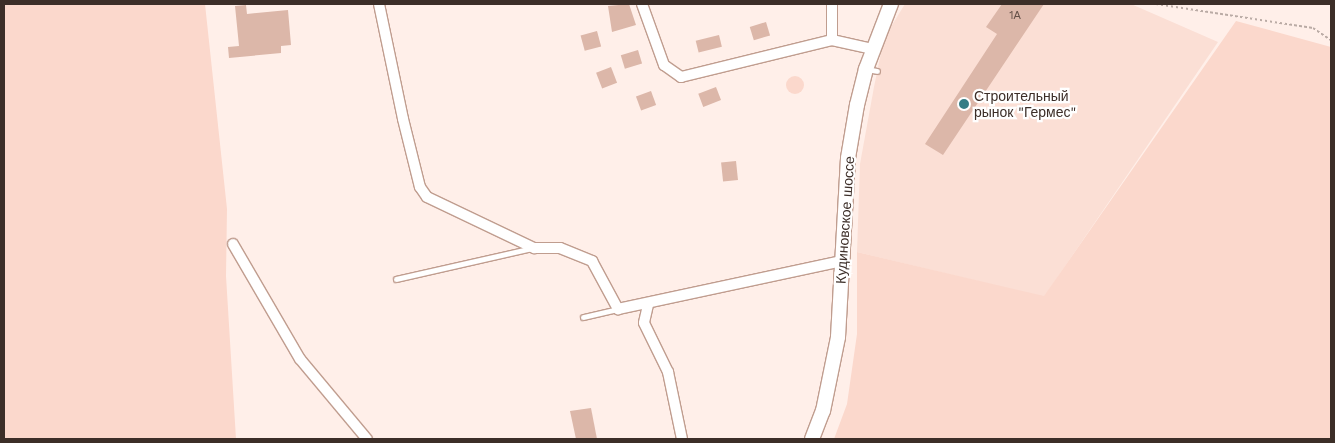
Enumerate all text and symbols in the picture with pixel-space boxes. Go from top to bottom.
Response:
house number: 1А [1009,9,1021,23]
place label: Строительный рынок "Гермес" [974,88,1076,120]
marker: Строительный рынок "Гермес" [958,98,970,110]
street label: Кудиновское шоссе [832,156,858,284]

